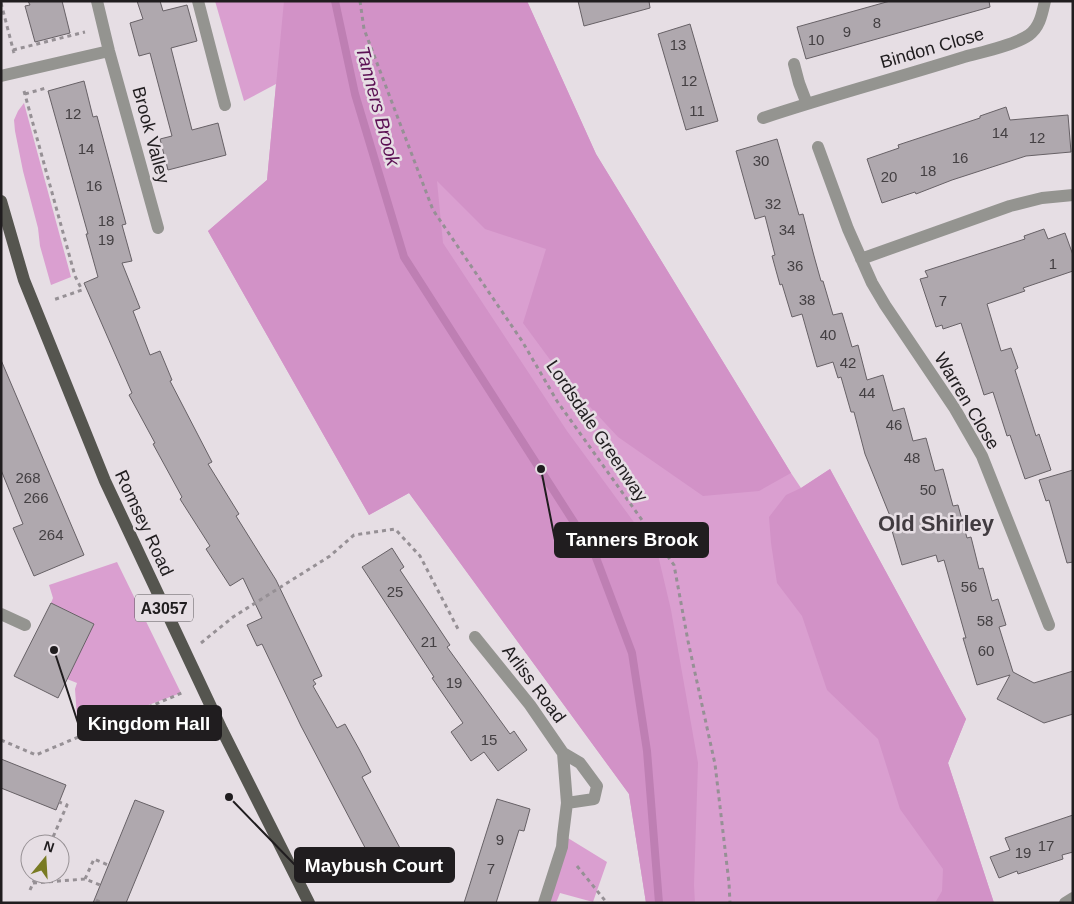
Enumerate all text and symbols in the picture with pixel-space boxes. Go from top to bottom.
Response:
house number: 8 [873,14,881,31]
house number: 9 [843,23,851,40]
street label: Bindon Close [878,24,986,72]
house number: 10 [808,31,824,48]
house number: 13 [670,36,686,53]
water label: Tanners Brook [352,44,404,170]
house number: 12 [681,72,697,89]
street label: Brook Valley [128,84,174,186]
house number: 11 [689,102,705,119]
house number: 12 [65,105,81,122]
house number: 14 [992,124,1008,141]
house number: 12 [1029,129,1045,146]
house number: 14 [78,140,94,157]
house number: 16 [952,149,968,166]
house number: 30 [753,152,769,169]
house number: 18 [920,162,936,179]
house number: 20 [881,168,897,185]
house number: 16 [86,177,102,194]
house number: 32 [765,195,781,212]
house number: 18 [98,212,114,229]
house number: 34 [779,221,795,238]
house number: 19 [98,231,114,248]
house number: 1 [1049,255,1057,272]
house number: 36 [787,257,803,274]
house number: 38 [799,291,815,308]
house number: 7 [939,292,947,309]
house number: 40 [820,326,836,343]
street label: Warren Close [930,349,1004,453]
house number: 42 [840,354,856,371]
street label: Lordsdale Greenway [542,357,652,505]
house number: 44 [859,384,875,401]
house number: 46 [886,416,902,433]
house number: 48 [904,449,920,466]
street label: Romsey Road [111,467,177,579]
house number: 268 [15,469,41,486]
house number: 50 [920,481,936,498]
house number: 266 [23,489,49,506]
district label: Old Shirley [878,511,995,536]
callout: Tanners Brook [555,523,708,557]
house number: 264 [38,526,64,543]
text: Tanners Brook [566,529,699,550]
house number: 56 [961,578,977,595]
house number: 25 [387,583,403,600]
road number: A3057 [135,594,193,622]
house number: 58 [977,612,993,629]
house number: 21 [421,633,437,650]
street label: Arliss Road [498,641,570,727]
house number: 60 [978,642,994,659]
house number: 19 [446,674,462,691]
callout: Kingdom Hall [78,706,221,740]
text: Kingdom Hall [88,713,210,734]
house number: 15 [481,731,497,748]
house number: 9 [496,831,504,848]
north arrow [20,834,70,884]
text: N [42,837,56,856]
house number: 17 [1038,837,1054,854]
house number: 19 [1015,844,1031,861]
callout: Maybush Court [295,848,454,882]
text: Maybush Court [305,855,444,876]
house number: 7 [487,860,495,877]

